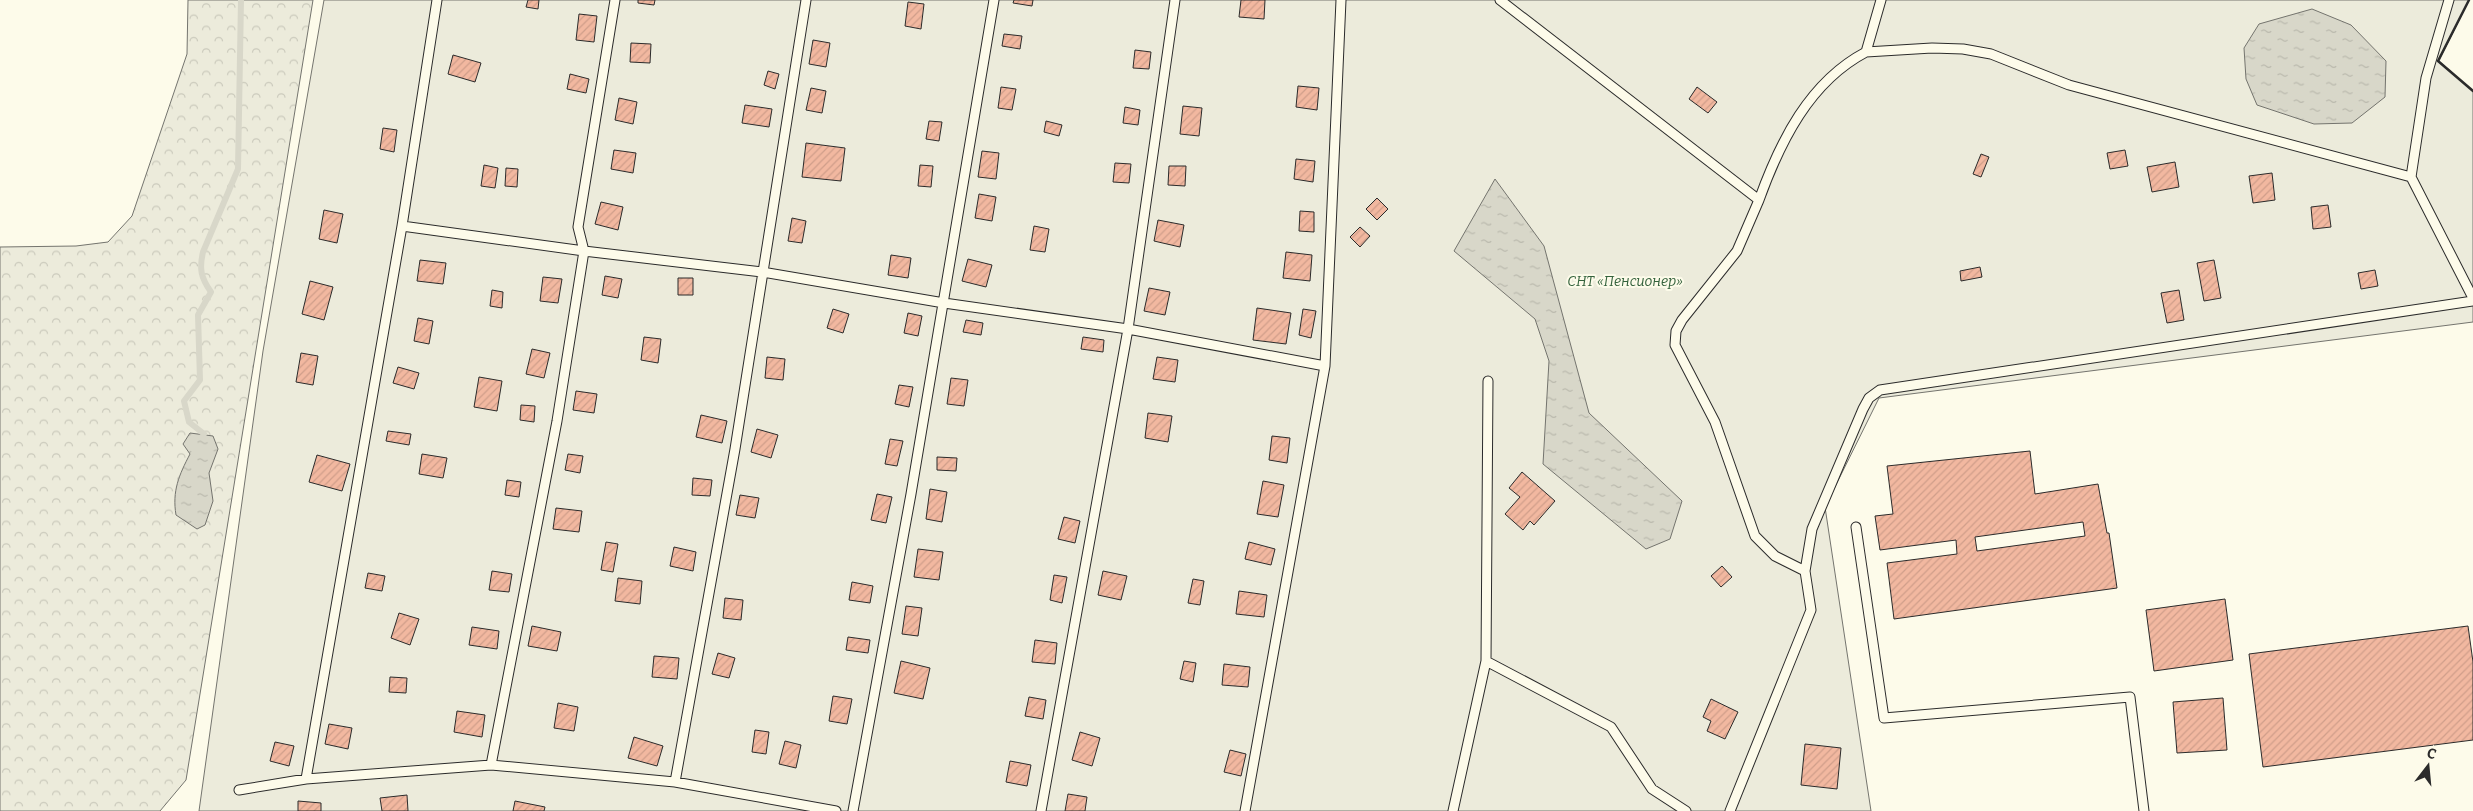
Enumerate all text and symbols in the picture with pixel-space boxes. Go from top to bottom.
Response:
park label: СНТ «Пенсионер» [1567,273,1683,290]
north arrow [2403,741,2453,791]
text: С [2425,745,2438,763]

